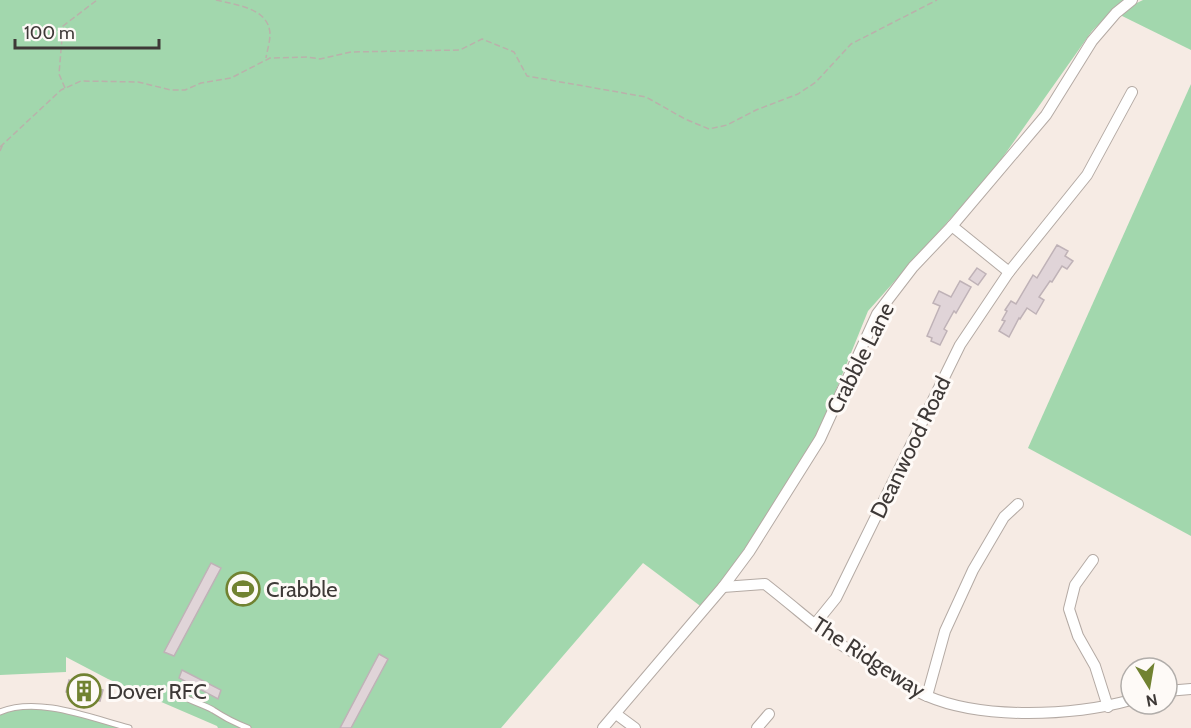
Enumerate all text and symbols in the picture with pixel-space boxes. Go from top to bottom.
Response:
scale bar [15,12,159,50]
text: 100 m [24,22,75,44]
street label: Crabble Lane [821,298,900,419]
street label: Deanwood Road [864,372,956,523]
sports icon: Crabble [225,571,261,607]
place label: Crabble [266,576,338,603]
street label: The Ridgeway [807,611,930,704]
north arrow [1119,656,1179,716]
building icon: Dover RFC [66,673,102,709]
place label: Dover RFC [107,678,207,705]
text: N [1144,690,1159,711]

